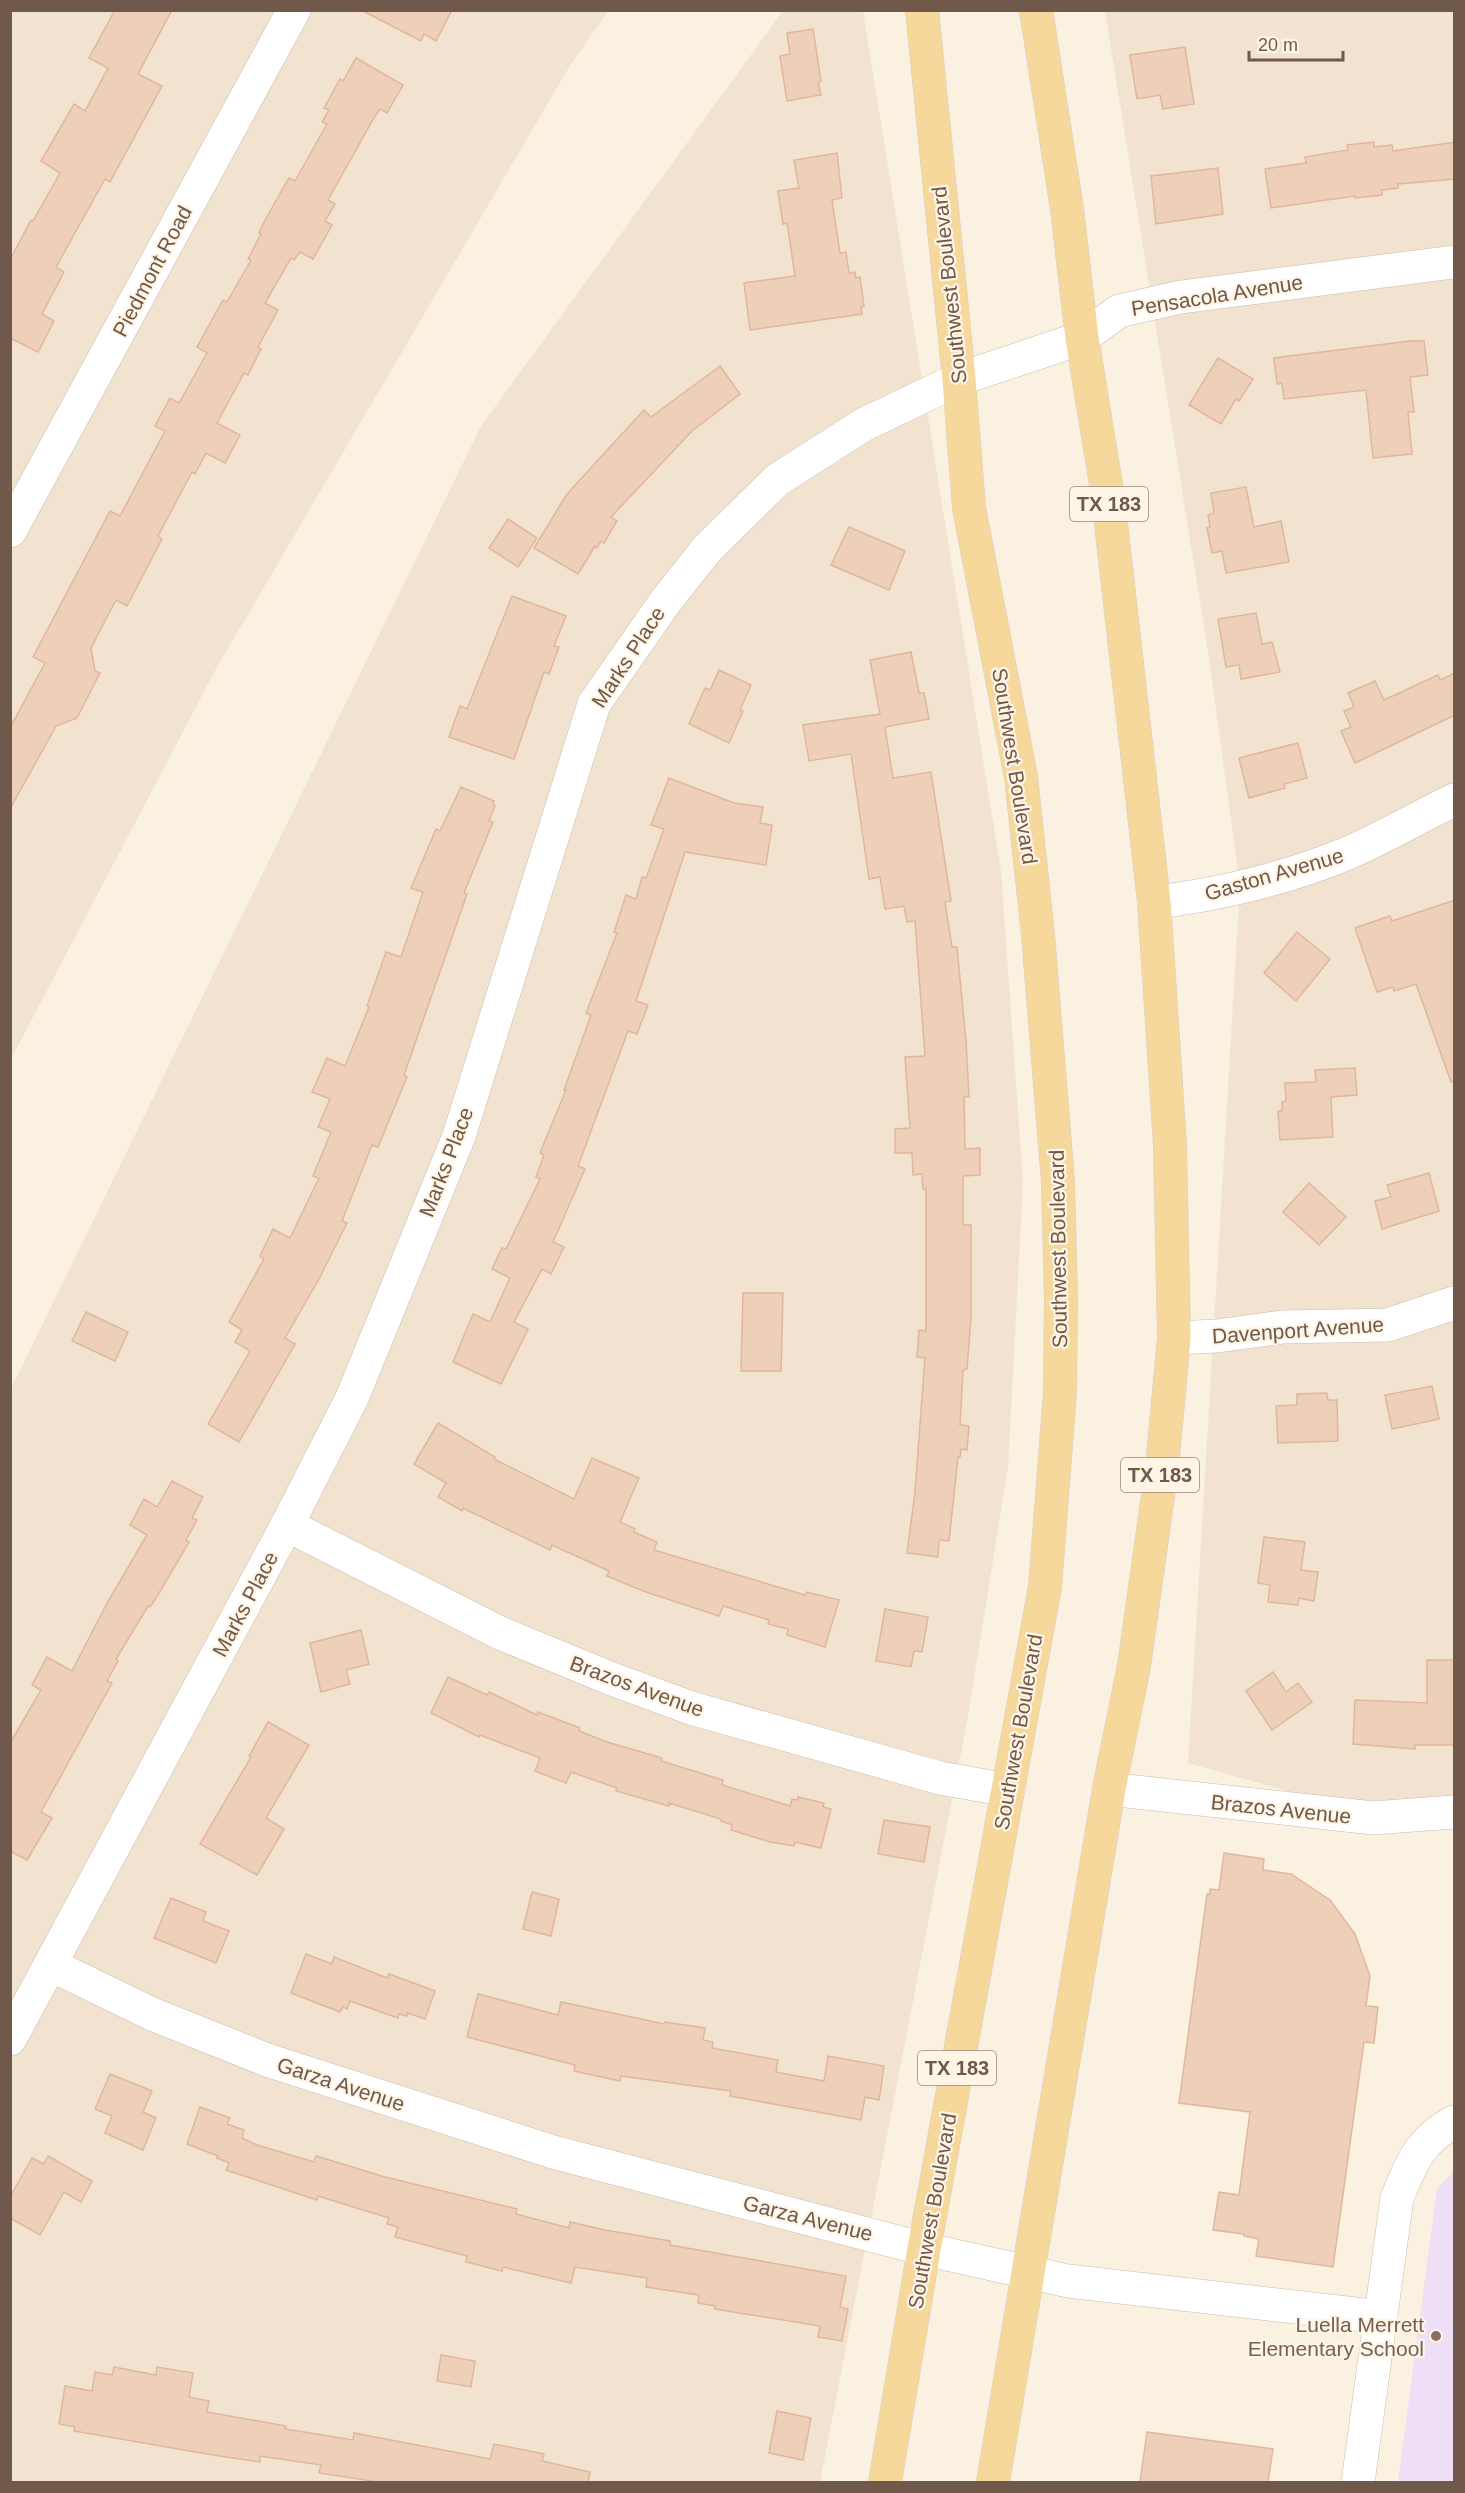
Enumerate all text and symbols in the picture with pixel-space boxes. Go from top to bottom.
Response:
scale bar [1249,24,1344,62]
text: 20 m [1258,35,1298,55]
street label: Southwest Boulevard [927,185,971,385]
street label: Piedmont Road [108,202,196,340]
street label: Pensacola Avenue [1129,270,1305,320]
road number: TX 183 [1070,487,1148,521]
street label: Marks Place [587,602,669,712]
street label: Southwest Boulevard [988,666,1042,866]
street label: Gaston Avenue [1202,843,1346,905]
street label: Marks Place [415,1104,477,1220]
street label: Southwest Boulevard [1045,1150,1071,1348]
street label: Davenport Avenue [1211,1313,1385,1347]
road number: TX 183 [1121,1458,1199,1492]
street label: Marks Place [208,1548,282,1660]
street label: Southwest Boulevard [989,1632,1047,1832]
street label: Brazos Avenue [567,1651,707,1721]
street label: Brazos Avenue [1210,1790,1352,1828]
road number: TX 183 [918,2051,996,2085]
street label: Garza Avenue [274,2053,408,2115]
street label: Southwest Boulevard [903,2111,961,2311]
street label: Garza Avenue [741,2191,875,2245]
place label: Luella Merrett Elementary School [1248,2313,1424,2360]
marker: Luella Merrett Elementary School [1429,2329,1443,2343]

